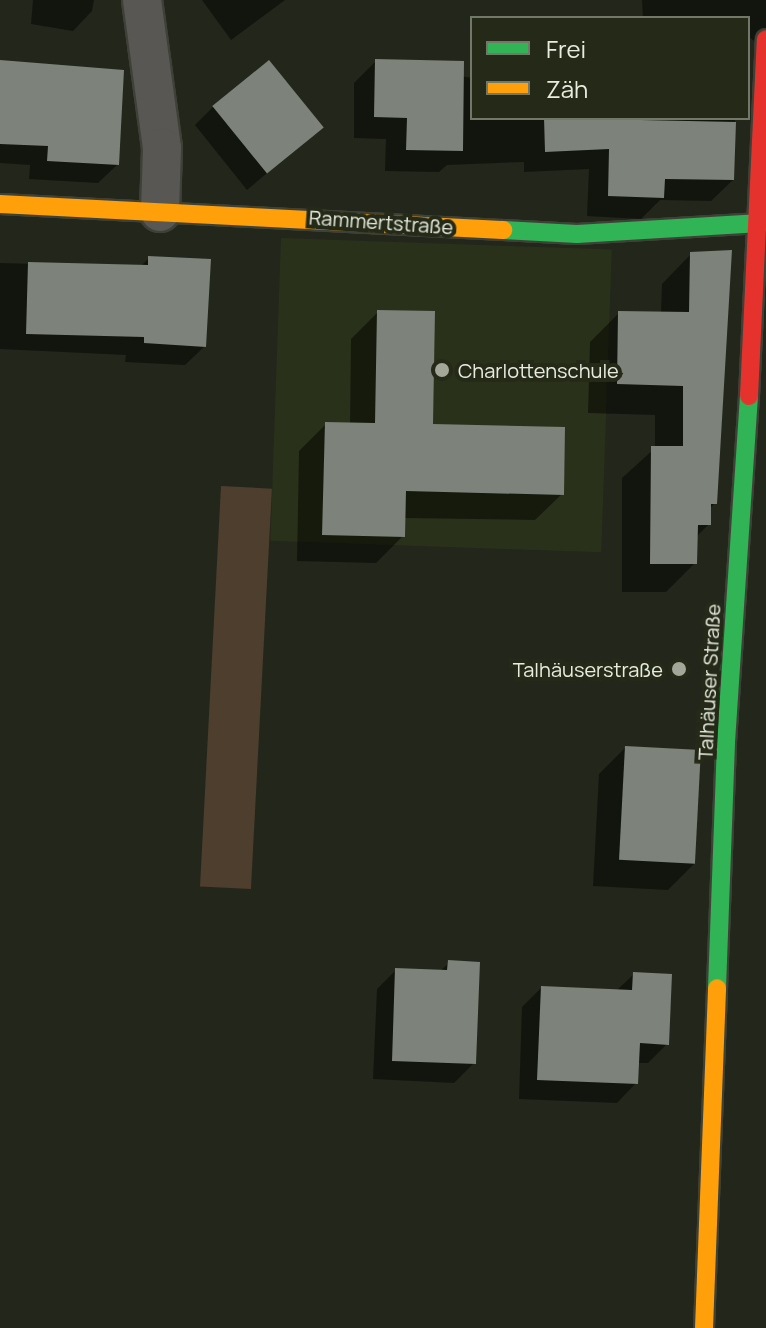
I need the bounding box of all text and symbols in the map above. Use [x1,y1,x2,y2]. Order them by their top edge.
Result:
legend [470,16,750,120]
text: Frei [546,32,586,65]
text: Zäh [546,72,588,105]
street label: Rammertstraße [308,205,454,239]
place label: Charlottenschule [458,358,619,382]
marker: Charlottenschule [433,361,451,379]
street label: Talhäuser Straße [693,603,725,761]
place label: Talhäuserstraße [513,657,663,681]
marker: Talhäuserstraße [670,660,688,678]

